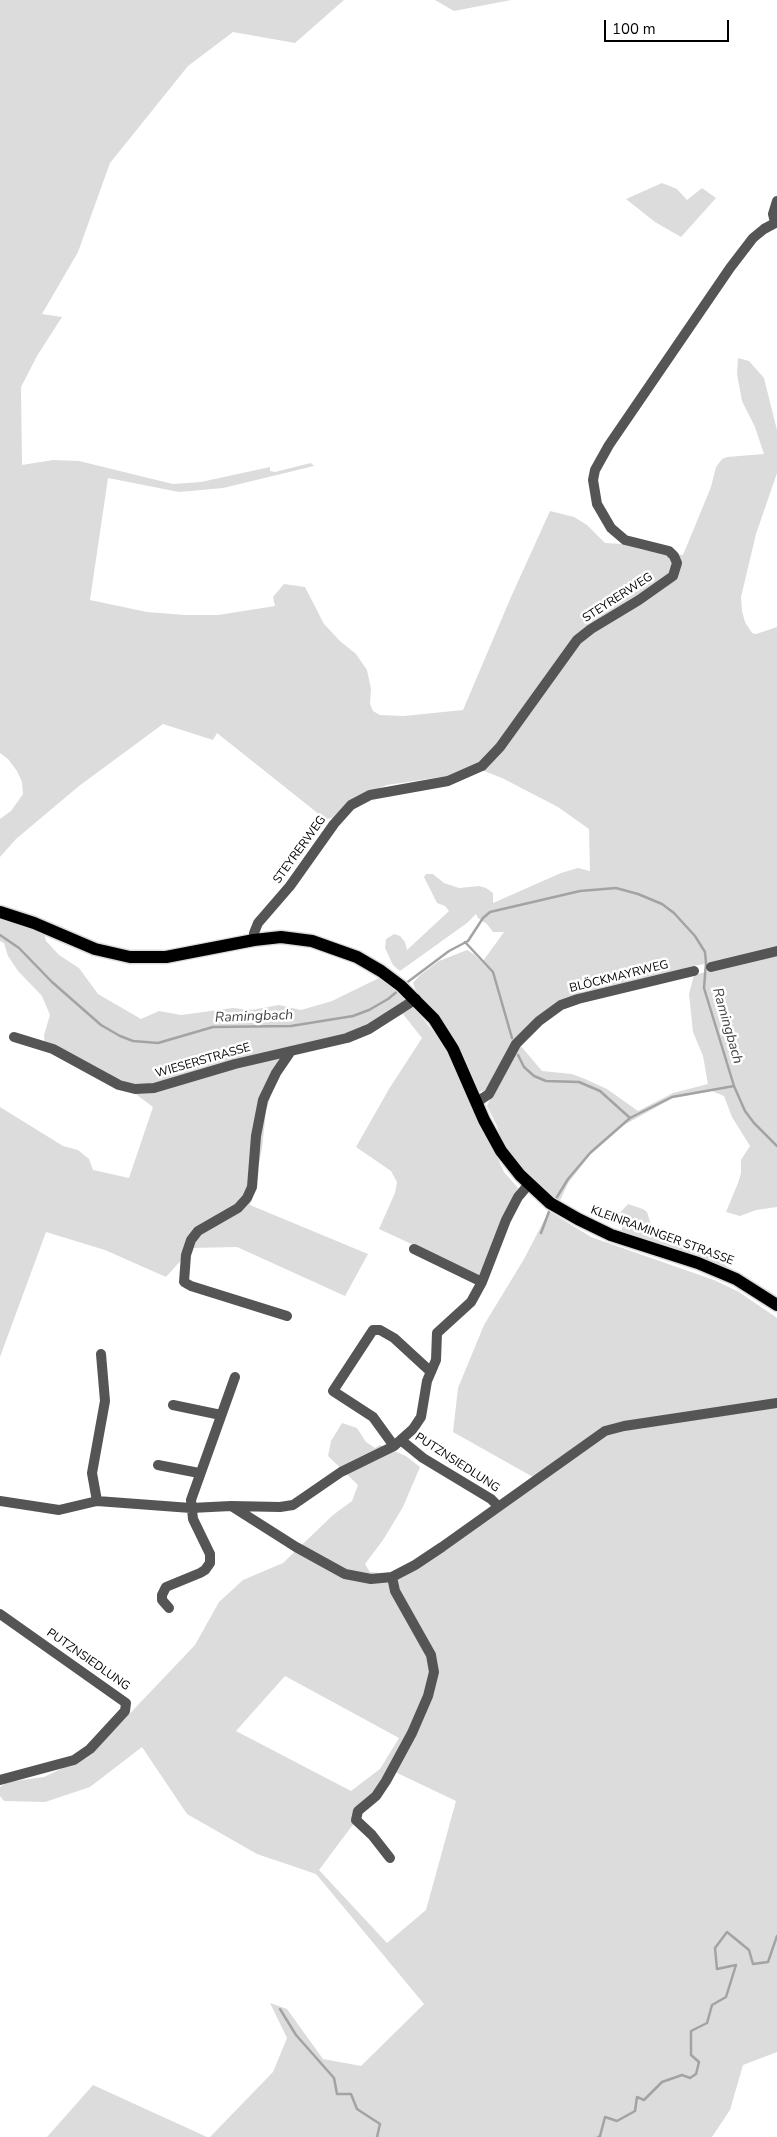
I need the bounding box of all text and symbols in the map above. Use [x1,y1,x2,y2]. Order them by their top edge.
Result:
scale bar [607,10,732,42]
text: 100 m [612,19,656,39]
street label: STEYRERWEG [580,570,656,626]
street label: STEYRERWEG [271,813,329,887]
street label: BLÖCKMAYRWEG [568,958,670,996]
water label: Ramingbach [708,986,746,1066]
water label: Ramingbach [215,1007,293,1027]
street label: WIESERSTRASSE [154,1041,252,1081]
street label: KLEINRAMINGER STRASSE [588,1203,736,1269]
street label: PUTZNSIEDLUNG [412,1430,502,1496]
street label: PUTZNSIEDLUNG [44,1626,132,1694]

